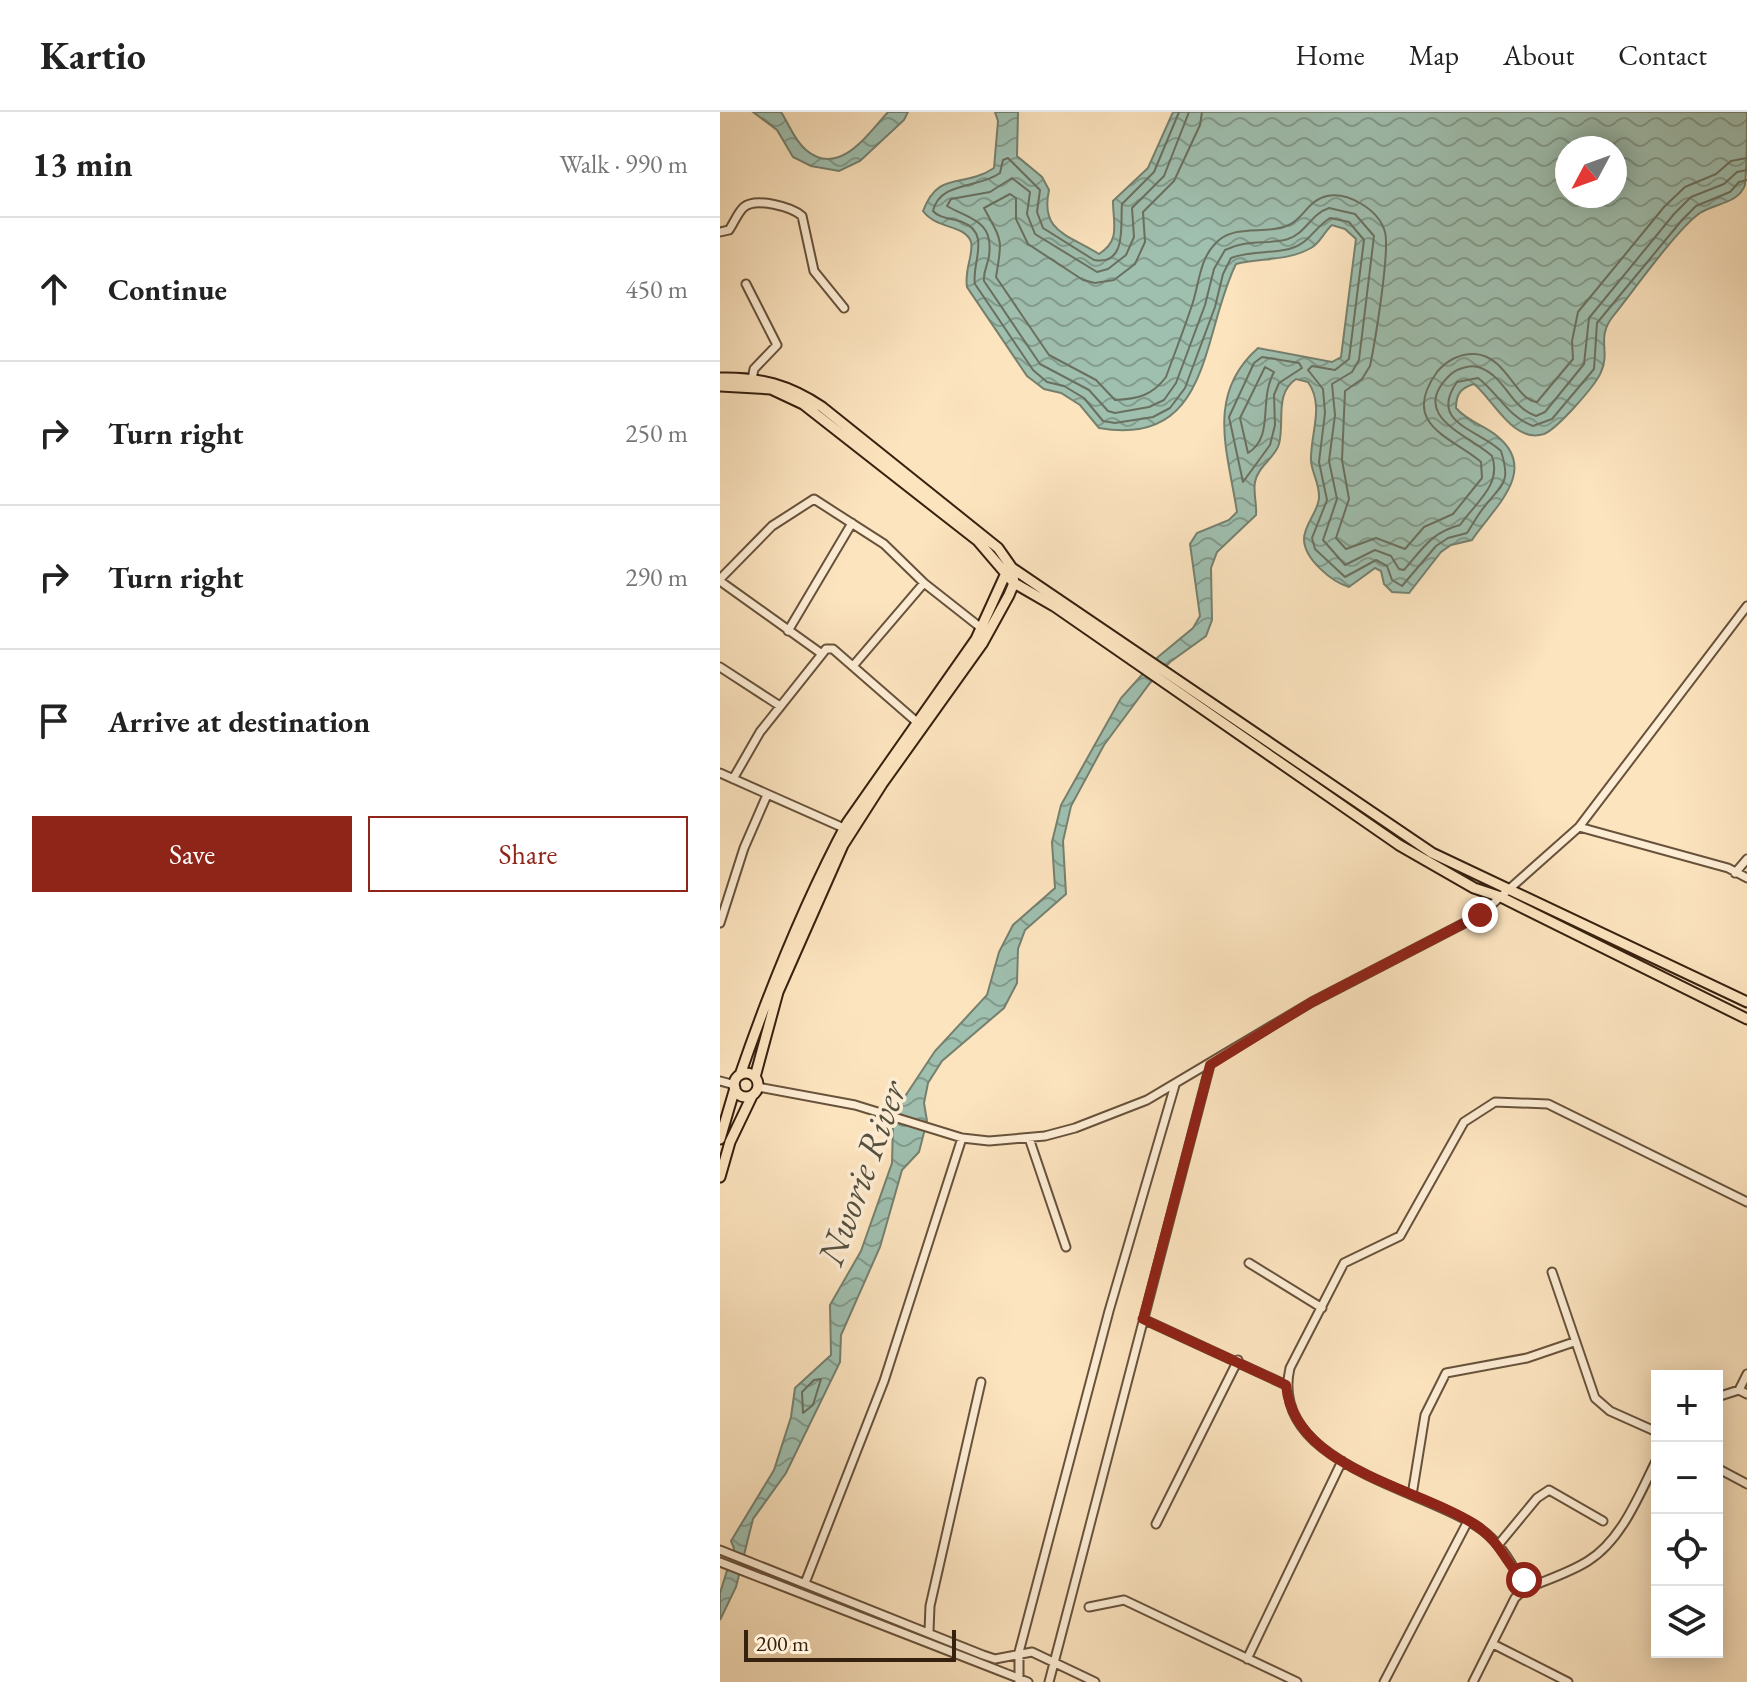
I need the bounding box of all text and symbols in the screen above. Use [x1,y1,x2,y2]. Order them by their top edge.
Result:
text: Kartio [40,31,146,80]
text: Home [1295,37,1365,73]
text: Map [1409,37,1459,73]
text: About [1503,37,1574,73]
text: Contact [1618,37,1707,73]
north arrow [1555,136,1627,208]
text: 13 min [32,142,133,186]
text: Walk · 990 m [560,147,688,181]
icon: ahead [32,267,76,311]
text: Continue [108,270,227,309]
text: 450 m [625,272,688,306]
icon: right [32,411,76,455]
text: Turn right [108,414,244,453]
text: 250 m [625,416,688,450]
icon: right [32,555,76,599]
text: Turn right [108,558,244,597]
text: 290 m [625,560,688,594]
icon: arrive [32,699,76,743]
text: Arrive at destination [108,702,370,741]
button: Save [32,816,352,892]
button: Share [368,816,688,892]
route end [1462,897,1498,933]
water label: Nworie River [805,1072,918,1273]
map controls [1651,1370,1723,1658]
button: + [1651,1370,1723,1442]
button: − [1651,1442,1723,1514]
button: locate [1651,1514,1723,1586]
route start [1506,1562,1542,1598]
button: layers [1651,1586,1723,1658]
scale bar [744,1626,956,1662]
text: 200 m [756,1629,809,1658]

